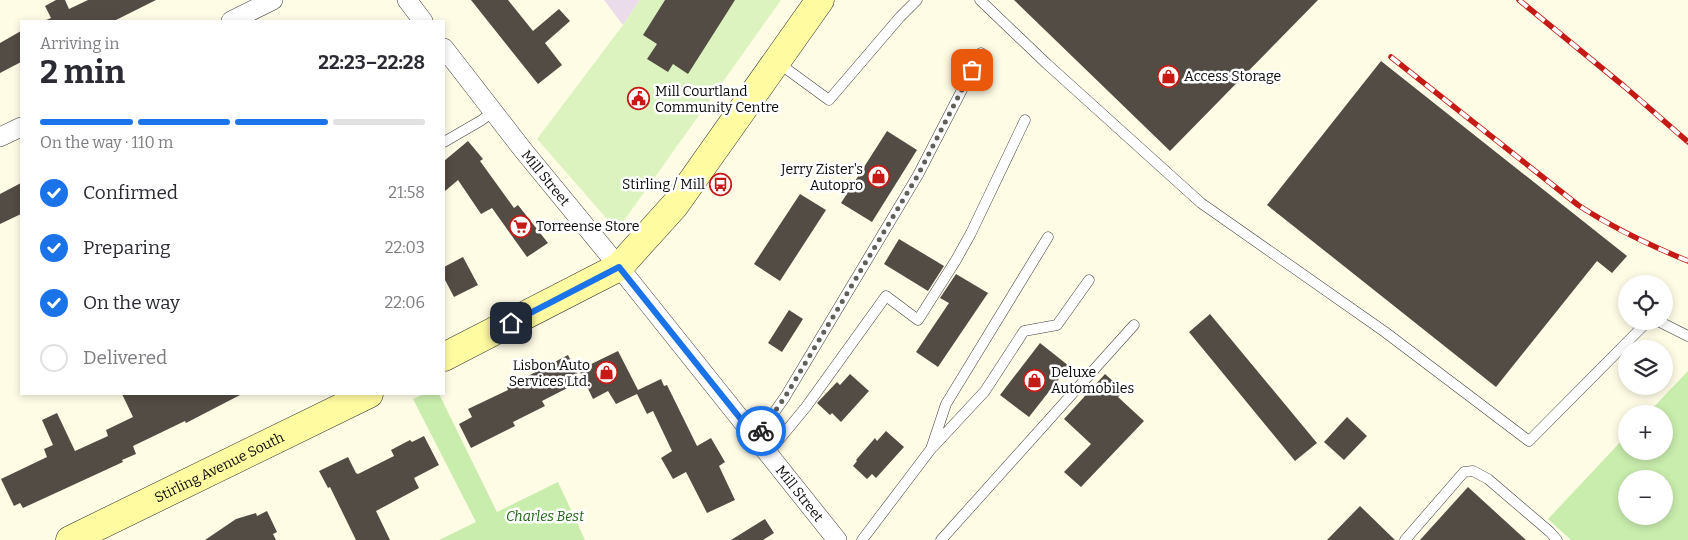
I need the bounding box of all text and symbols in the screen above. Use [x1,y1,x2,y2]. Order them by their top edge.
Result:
text: Arriving in [40,34,119,53]
pin [951,49,993,91]
text: 22:23–22:28 [318,51,425,74]
text: 2 min [40,53,125,91]
icon: bag [958,56,986,84]
shop icon: Access Storage [1156,64,1180,88]
place label: Access Storage [1184,68,1281,85]
place label: Mill Courtland Community Centre [655,83,779,116]
public building icon: Mill Courtland Community Centre [627,87,651,111]
text: On the way · 110 m [40,133,173,152]
street label: Mill Street [518,147,573,209]
place label: Jerry Zister's Autopro [780,161,863,194]
shop icon: Jerry Zister's Autopro [867,165,891,189]
bus stop icon: Stirling / Mill [709,172,733,196]
place label: Stirling / Mill [622,176,705,193]
icon: check [40,179,68,207]
text: Confirmed [83,181,178,204]
text: 21:58 [388,183,425,202]
supermarket icon: Torreense Store [508,214,532,238]
place label: Torreense Store [536,218,639,235]
icon: check [40,234,68,262]
text: Preparing [83,236,171,259]
text: 22:03 [385,238,425,257]
map controls [1618,275,1673,525]
button: locate [1618,275,1673,330]
icon: check [40,289,68,317]
text: On the way [83,291,180,314]
text: 22:06 [385,293,425,312]
pin [490,302,532,344]
icon: home [497,309,525,337]
button: layers [1618,340,1673,395]
text: Delivered [83,346,167,369]
place label: Lisbon Auto Services Ltd. [509,357,590,390]
shop icon: Lisbon Auto Services Ltd. [594,361,618,385]
place label: Deluxe Automobiles [1051,364,1134,397]
shop icon: Deluxe Automobiles [1023,368,1047,392]
button: + [1618,405,1673,460]
courier [736,406,786,456]
icon: bike [747,417,775,445]
street label: Stirling Avenue South [152,429,287,506]
street label: Mill Street [772,462,827,525]
button: − [1618,470,1673,525]
park label: Charles Best [506,508,585,525]

